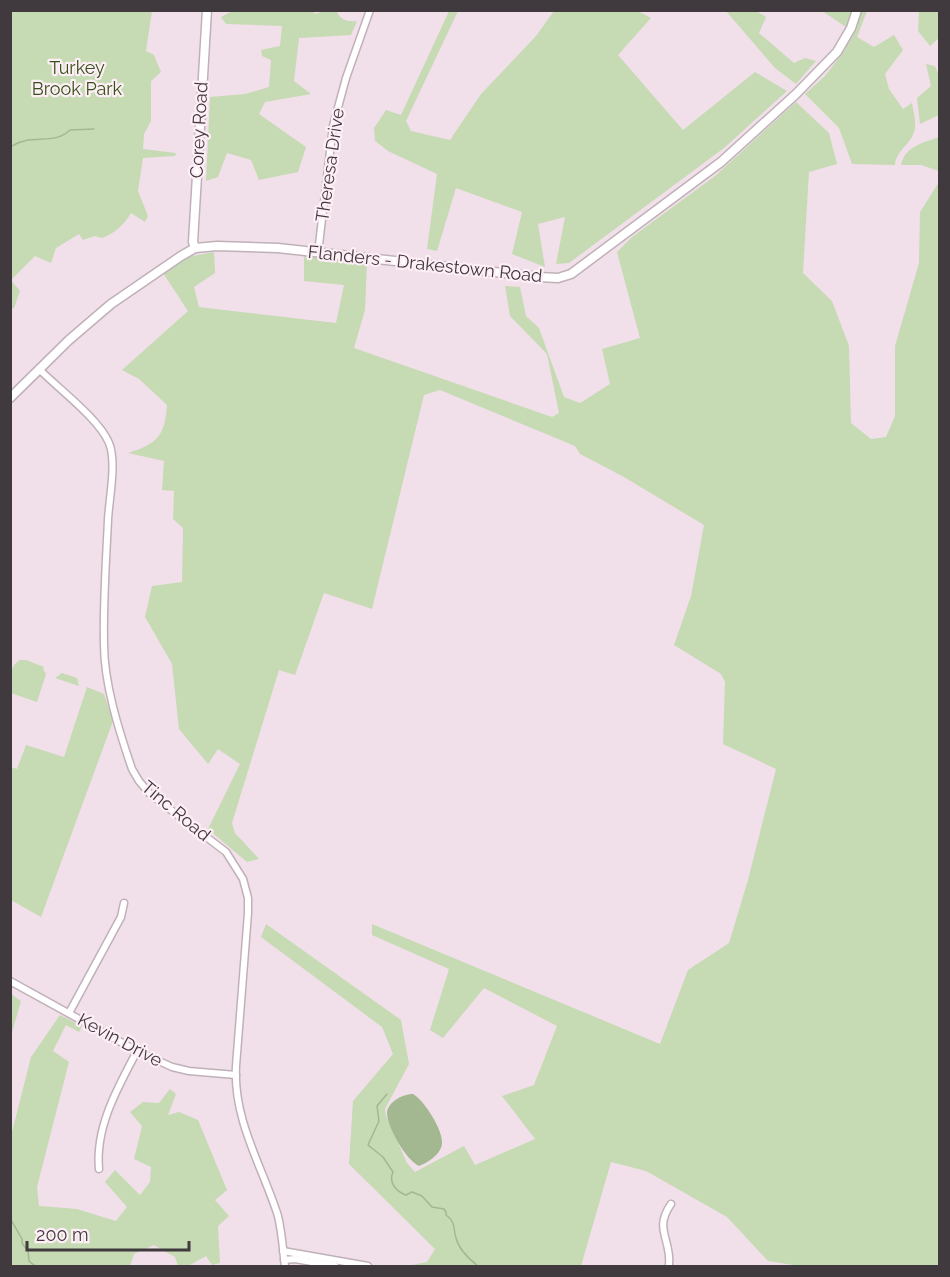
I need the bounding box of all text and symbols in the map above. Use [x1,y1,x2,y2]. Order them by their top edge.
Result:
park label: Turkey Brook Park [32,57,123,99]
street label: Corey Road [185,81,212,179]
street label: Theresa Drive [311,106,348,223]
street label: Flanders - Drakestown Road [307,241,543,286]
street label: Tinc Road [138,776,215,845]
street label: Kevin Drive [74,1008,167,1071]
scale bar [27,1214,189,1252]
text: 200 m [36,1224,89,1245]

